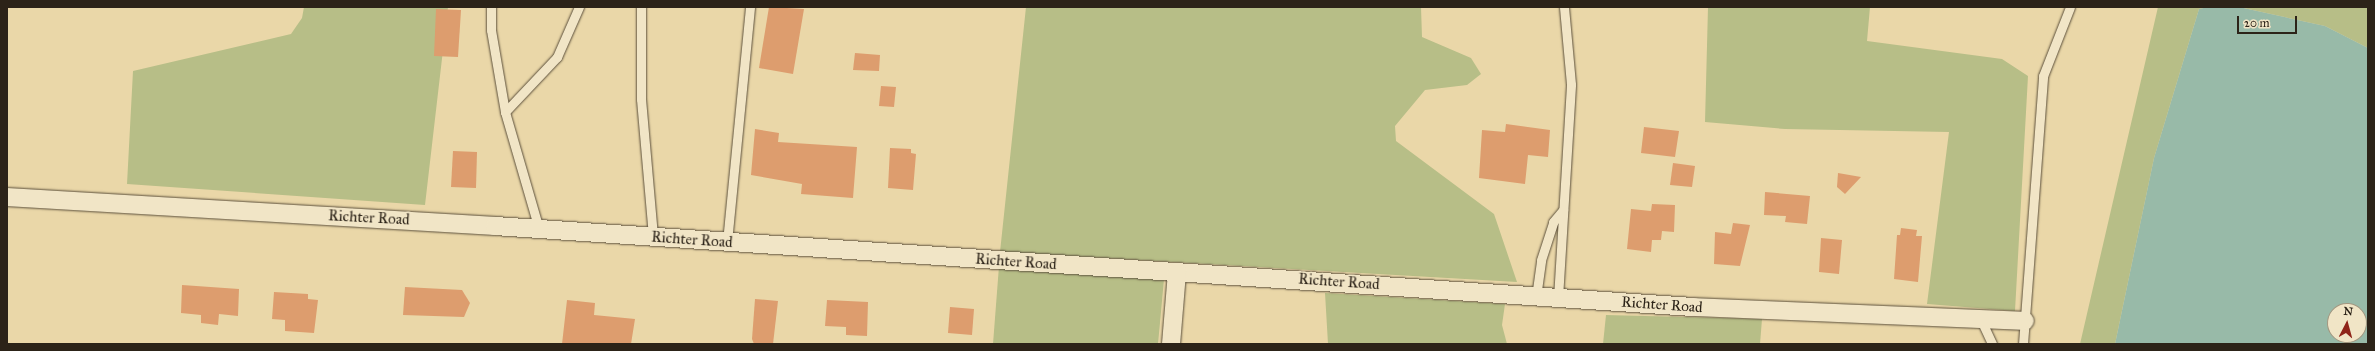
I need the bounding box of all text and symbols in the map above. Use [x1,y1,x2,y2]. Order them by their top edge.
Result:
scale bar [2239,8,2299,34]
text: 20 m [2244,16,2270,30]
street label: Richter Road [328,207,410,229]
street label: Richter Road [651,228,733,252]
street label: Richter Road [975,250,1057,274]
street label: Richter Road [1298,270,1380,294]
street label: Richter Road [1621,293,1703,317]
north arrow [2327,303,2367,343]
text: N [2343,305,2354,319]

